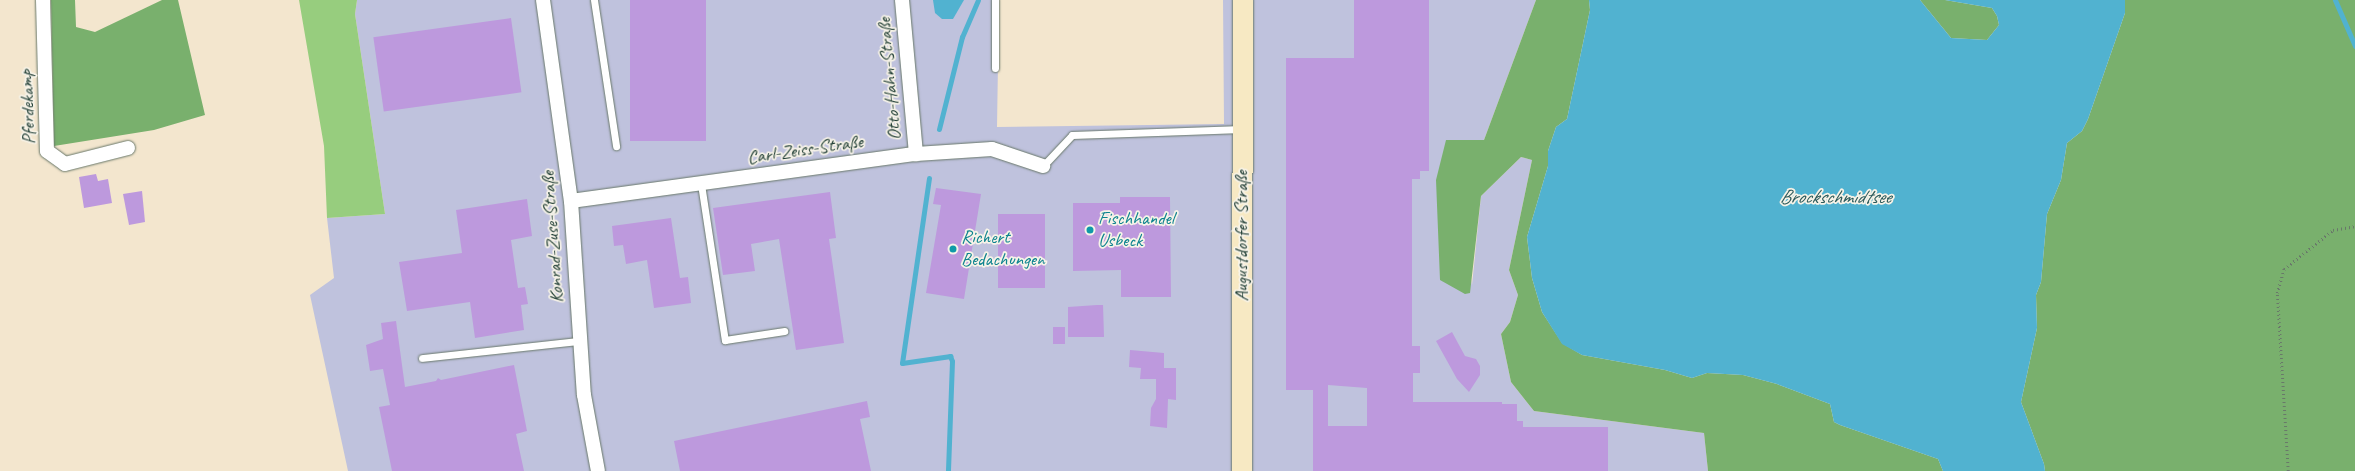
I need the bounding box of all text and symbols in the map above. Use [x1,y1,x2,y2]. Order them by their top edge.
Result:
street label: Otto-Hahn-Straße [873,17,907,141]
street label: Pferdekamp [15,69,41,145]
street label: Carl-Zeiss-Straße [746,131,864,169]
street label: Konrad-Zuse-Straße [537,170,569,304]
street label: Augustdorfer Straße [1231,170,1253,302]
water label: Brockschmidtsee [1779,184,1891,208]
place label: Fischhandel Usbeck [1098,208,1174,252]
marker: Fischhandel Usbeck [1085,225,1095,235]
place label: Richert Bedachungen [961,227,1044,271]
marker: Richert Bedachungen [948,244,958,254]

